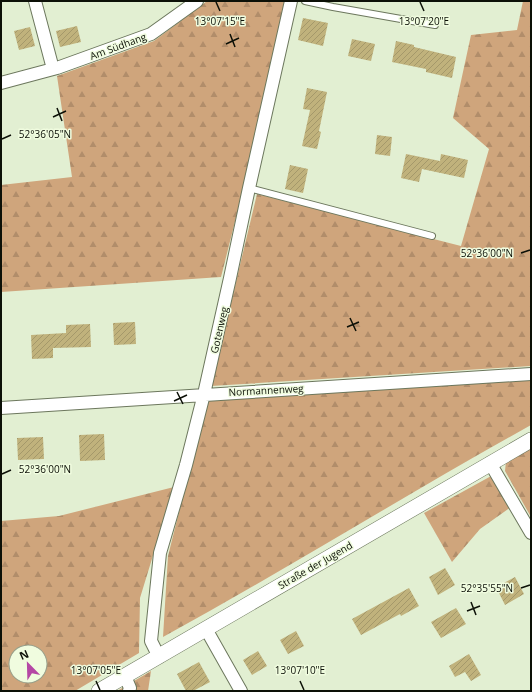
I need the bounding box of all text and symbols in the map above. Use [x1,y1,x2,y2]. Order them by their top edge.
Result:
text: 13°07'15"E [195,14,245,28]
text: 13°07'20"E [399,14,449,28]
street label: Am Südhang [88,29,149,63]
text: 52°36'05"N [19,127,71,141]
text: 52°36'00"N [461,246,513,260]
street label: Gotenweg [207,305,231,355]
street label: Normannenweg [228,381,305,399]
text: 52°36'00"N [19,462,71,476]
street label: Straße der Jugend [275,538,355,592]
text: 52°35'55"N [461,581,513,595]
north arrow [8,644,48,684]
text: N [17,646,31,663]
text: 13°07'05"E [71,663,121,677]
text: 13°07'10"E [275,663,325,677]

